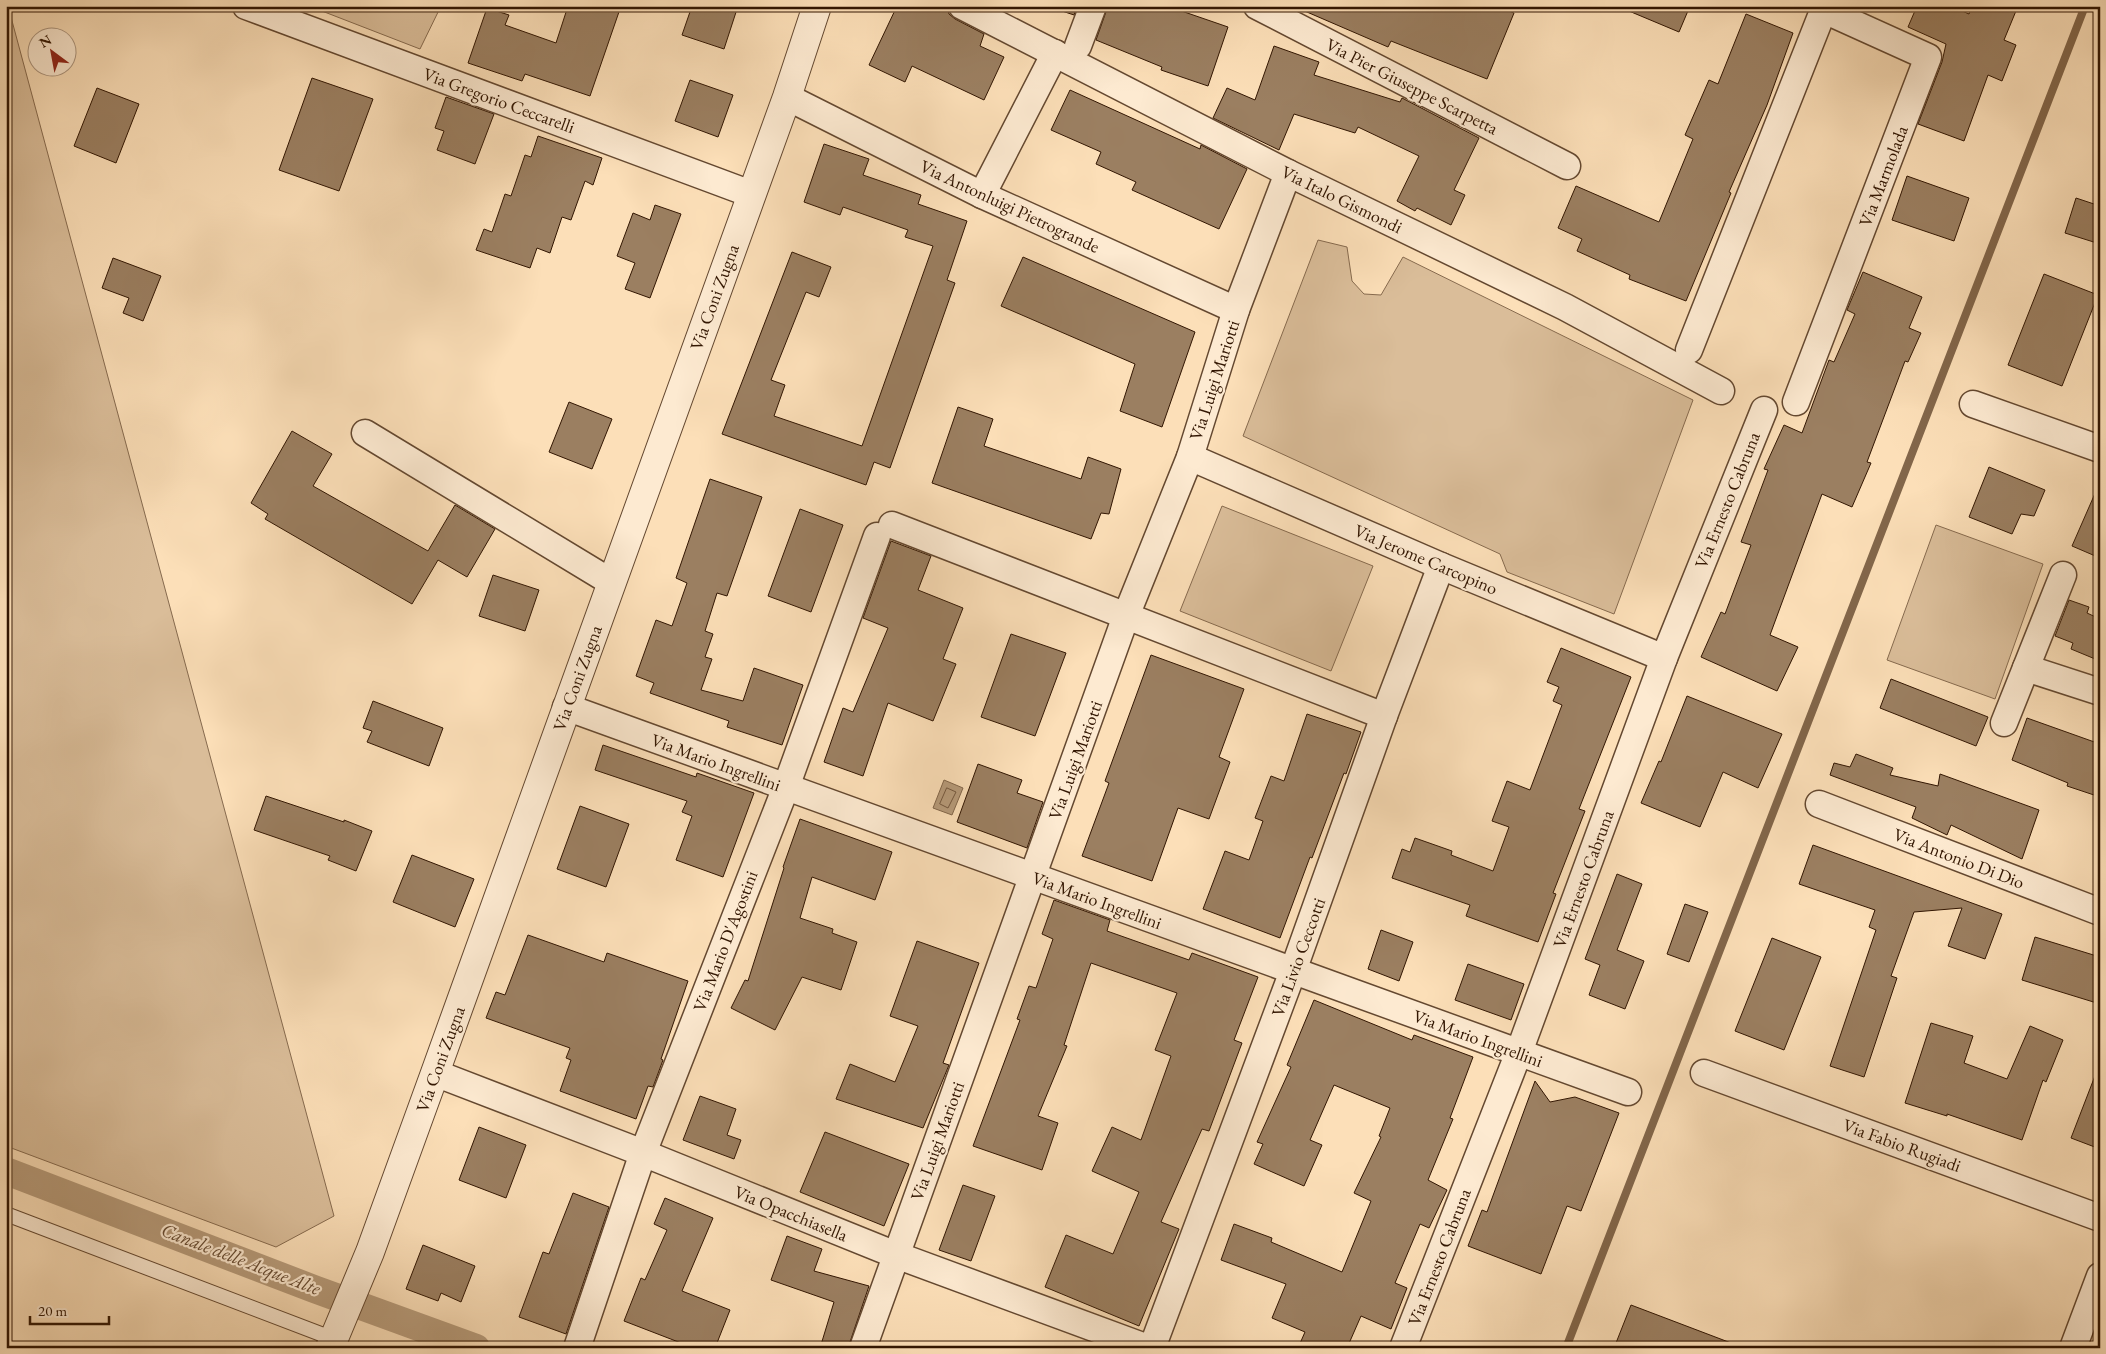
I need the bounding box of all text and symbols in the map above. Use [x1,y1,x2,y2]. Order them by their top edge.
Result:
north arrow [28,28,78,78]
text: N [36,30,55,52]
street label: Via Pier Giuseppe Scarpetta [1322,33,1503,140]
street label: Via Gregorio Ceccarelli [420,62,578,138]
street label: Via Marmolada [1853,121,1913,230]
street label: Via Antonluigi Pietrogrande [916,154,1104,258]
street label: Via Italo Gismondi [1278,160,1407,239]
street label: Via Coni Zugna [684,240,744,353]
street label: Via Luigi Mariotti [1184,316,1244,443]
street label: Via Ernesto Cabruna [1689,428,1765,572]
street label: Via Jerome Carcopino [1351,518,1501,600]
street label: Via Coni Zugna [547,621,607,734]
street label: Via Luigi Mariotti [1043,697,1107,823]
street label: Via Mario Ingrellini [648,728,785,796]
street label: Via Ernesto Cabruna [1547,806,1619,951]
street label: Via Antonio Di Dio [1890,822,2028,894]
street label: Via Mario Ingrellini [1029,866,1166,934]
street label: Via Mario D'Agostini [688,867,763,1015]
street label: Via Livio Ceccotti [1266,894,1330,1020]
street label: Via Coni Zugna [410,1002,470,1115]
street label: Via Mario Ingrellini [1410,1004,1547,1072]
street label: Via Luigi Mariotti [905,1078,969,1204]
street label: Via Fabio Rugiadi [1840,1113,1965,1177]
street label: Via Opacchiasella [731,1180,852,1247]
street label: Via Ernesto Cabruna [1402,1184,1476,1329]
water label: Canale delle Acque Alte [158,1217,325,1302]
scale bar [30,1294,109,1326]
text: 20 m [38,1301,67,1320]

